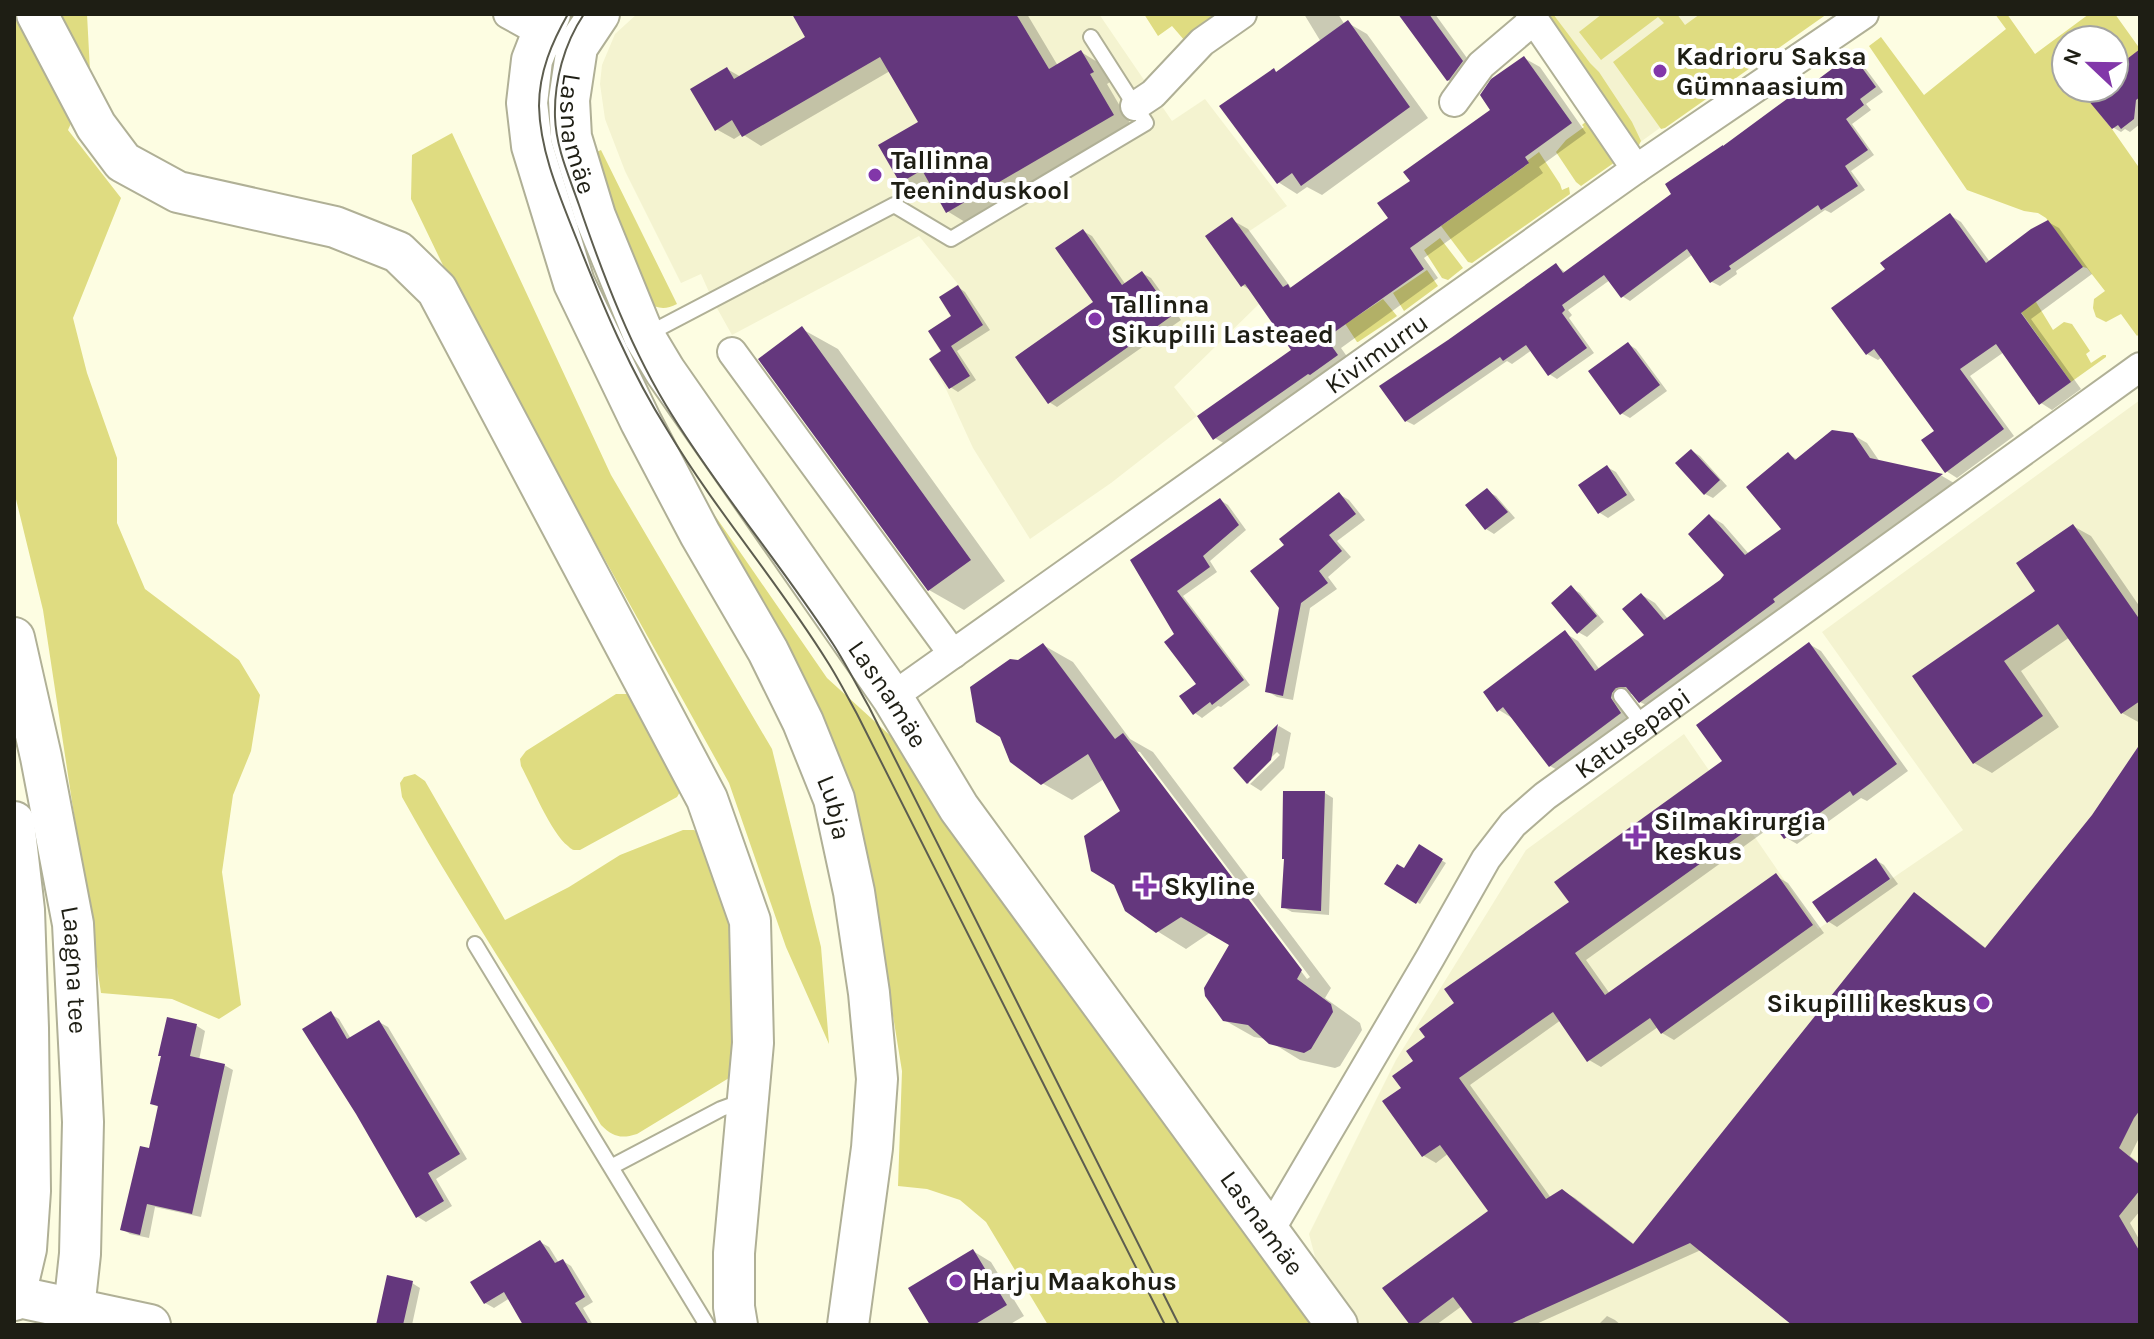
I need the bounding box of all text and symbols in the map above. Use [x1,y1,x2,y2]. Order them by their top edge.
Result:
north arrow [2050,24,2130,104]
place label: Kadrioru Saksa Gümnaasium [1676,41,1867,102]
text: N [2057,45,2087,69]
marker: Kadrioru Saksa Gümnaasium [1651,62,1669,80]
street label: Lasnamäe [554,72,603,198]
place label: Tallinna Teeninduskool [891,145,1070,206]
marker: Tallinna Teeninduskool [866,166,884,184]
place label: Tallinna Sikupilli Lasteaed [1111,289,1334,350]
street label: Kivimurru [1319,306,1434,400]
marker: Tallinna Sikupilli Lasteaed [1086,310,1104,328]
street label: Lasnamäe [842,634,934,753]
street label: Katusepapi [1569,681,1696,785]
street label: Lubja [810,770,858,843]
place label: Silmakirurgia keskus [1654,806,1826,867]
marker: Silmakirurgia keskus [1625,825,1647,847]
place label: Skyline [1164,871,1255,902]
marker: Skyline [1135,875,1157,897]
street label: Laagna tee [54,903,94,1035]
place label: Sikupilli keskus [1767,988,1967,1019]
marker: Sikupilli keskus [1974,994,1992,1012]
street label: Lasnamäe [1214,1164,1311,1281]
place label: Harju Maakohus [972,1266,1177,1297]
marker: Harju Maakohus [947,1272,965,1290]

